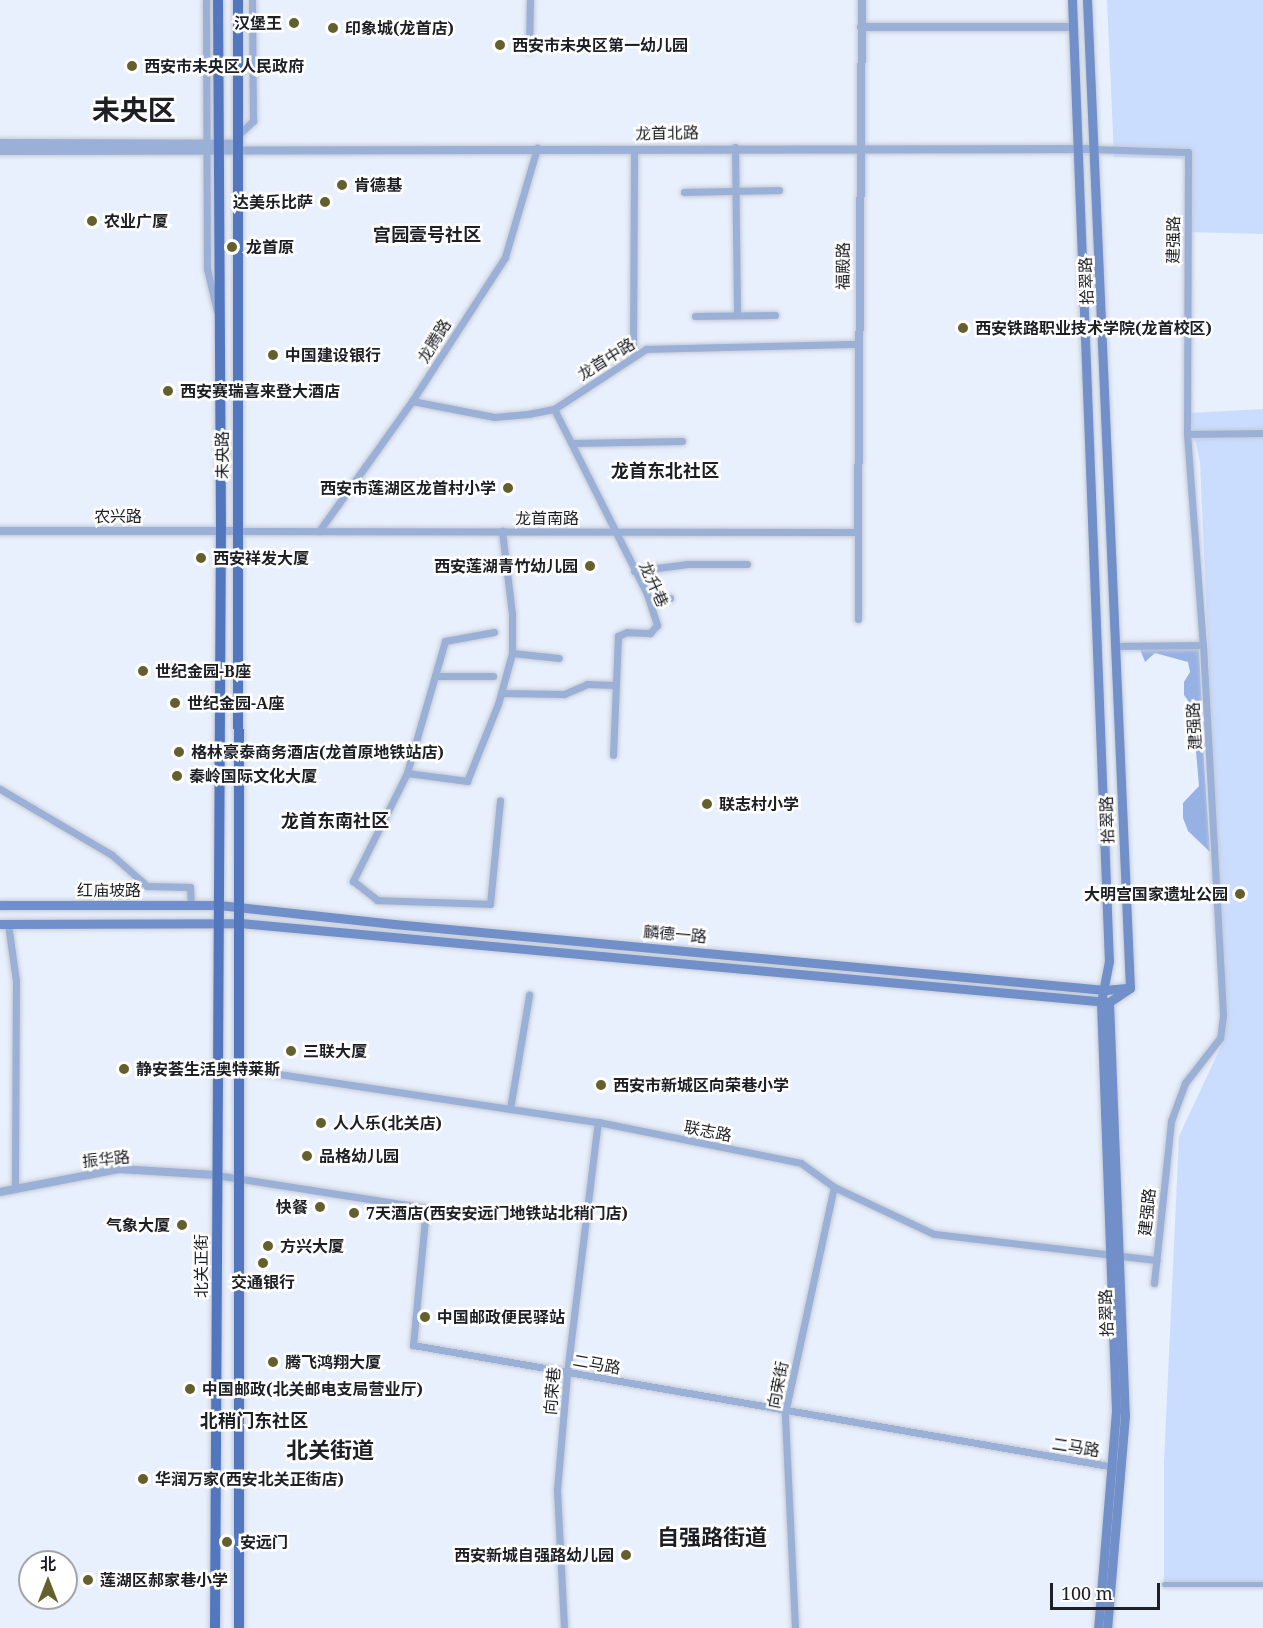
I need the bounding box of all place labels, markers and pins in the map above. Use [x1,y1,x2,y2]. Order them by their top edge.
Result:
place label: 汉堡王 [234,13,282,33]
marker: 汉堡王 [287,16,301,30]
place label: 印象城(龙首店) [345,18,454,38]
marker: 印象城(龙首店) [326,21,340,35]
place label: 西安市未央区第一幼儿园 [512,35,688,55]
marker: 西安市未央区第一幼儿园 [493,38,507,52]
place label: 西安市未央区人民政府 [144,56,304,76]
marker: 西安市未央区人民政府 [125,59,139,73]
place label: 肯德基 [354,175,402,195]
marker: 肯德基 [335,178,349,192]
place label: 达美乐比萨 [233,192,313,212]
marker: 达美乐比萨 [318,195,332,209]
place label: 农业广厦 [104,211,168,231]
marker: 农业广厦 [85,214,99,228]
place label: 龙首原 [246,237,294,257]
marker: 龙首原 [223,238,241,256]
place label: 西安铁路职业技术学院(龙首校区) [975,318,1212,338]
marker: 西安铁路职业技术学院(龙首校区) [956,321,970,335]
place label: 中国建设银行 [285,345,381,365]
marker: 中国建设银行 [266,348,280,362]
place label: 西安赛瑞喜来登大酒店 [180,381,340,401]
marker: 西安赛瑞喜来登大酒店 [161,384,175,398]
place label: 西安市莲湖区龙首村小学 [320,478,496,498]
marker: 西安市莲湖区龙首村小学 [501,481,515,495]
place label: 西安祥发大厦 [213,548,309,568]
marker: 西安祥发大厦 [194,551,208,565]
place label: 西安莲湖青竹幼儿园 [434,556,578,576]
marker: 西安莲湖青竹幼儿园 [583,559,597,573]
place label: 世纪金园-B座 [155,661,251,681]
marker: 世纪金园-B座 [136,664,150,678]
place label: 世纪金园-A座 [187,693,284,713]
marker: 世纪金园-A座 [168,696,182,710]
place label: 格林豪泰商务酒店(龙首原地铁站店) [191,742,444,762]
marker: 格林豪泰商务酒店(龙首原地铁站店) [172,745,186,759]
place label: 秦岭国际文化大厦 [189,766,317,786]
marker: 秦岭国际文化大厦 [170,769,184,783]
place label: 联志村小学 [719,794,799,814]
marker: 联志村小学 [700,797,714,811]
place label: 大明宫国家遗址公园 [1084,884,1228,904]
marker: 大明宫国家遗址公园 [1233,887,1247,901]
place label: 三联大厦 [303,1041,367,1061]
marker: 三联大厦 [284,1044,298,1058]
place label: 静安荟生活奥特莱斯 [136,1059,280,1079]
marker: 静安荟生活奥特莱斯 [117,1062,131,1076]
place label: 西安市新城区向荣巷小学 [613,1075,789,1095]
marker: 西安市新城区向荣巷小学 [594,1078,608,1092]
place label: 人人乐(北关店) [333,1113,442,1133]
marker: 人人乐(北关店) [314,1116,328,1130]
place label: 品格幼儿园 [319,1146,399,1166]
marker: 品格幼儿园 [300,1149,314,1163]
place label: 快餐 [276,1197,308,1217]
marker: 快餐 [313,1200,327,1214]
place label: 7天酒店(西安安远门地铁站北稍门店) [366,1203,628,1223]
marker: 7天酒店(西安安远门地铁站北稍门店) [347,1206,361,1220]
place label: 气象大厦 [106,1215,170,1235]
marker: 气象大厦 [175,1218,189,1232]
place label: 方兴大厦 [280,1236,344,1256]
marker: 方兴大厦 [261,1239,275,1253]
marker: 交通银行 [256,1256,270,1270]
place label: 交通银行 [231,1272,295,1292]
place label: 中国邮政便民驿站 [437,1307,565,1327]
marker: 中国邮政便民驿站 [418,1310,432,1324]
place label: 腾飞鸿翔大厦 [285,1352,381,1372]
marker: 腾飞鸿翔大厦 [266,1355,280,1369]
place label: 中国邮政(北关邮电支局营业厅) [202,1379,423,1399]
marker: 中国邮政(北关邮电支局营业厅) [183,1382,197,1396]
place label: 华润万家(西安北关正街店) [155,1469,344,1489]
marker: 华润万家(西安北关正街店) [136,1472,150,1486]
place label: 安远门 [240,1532,288,1552]
marker: 安远门 [218,1533,236,1551]
place label: 西安新城自强路幼儿园 [454,1545,614,1565]
marker: 西安新城自强路幼儿园 [619,1548,633,1562]
place label: 莲湖区郝家巷小学 [100,1570,228,1590]
marker: 莲湖区郝家巷小学 [81,1573,95,1587]

